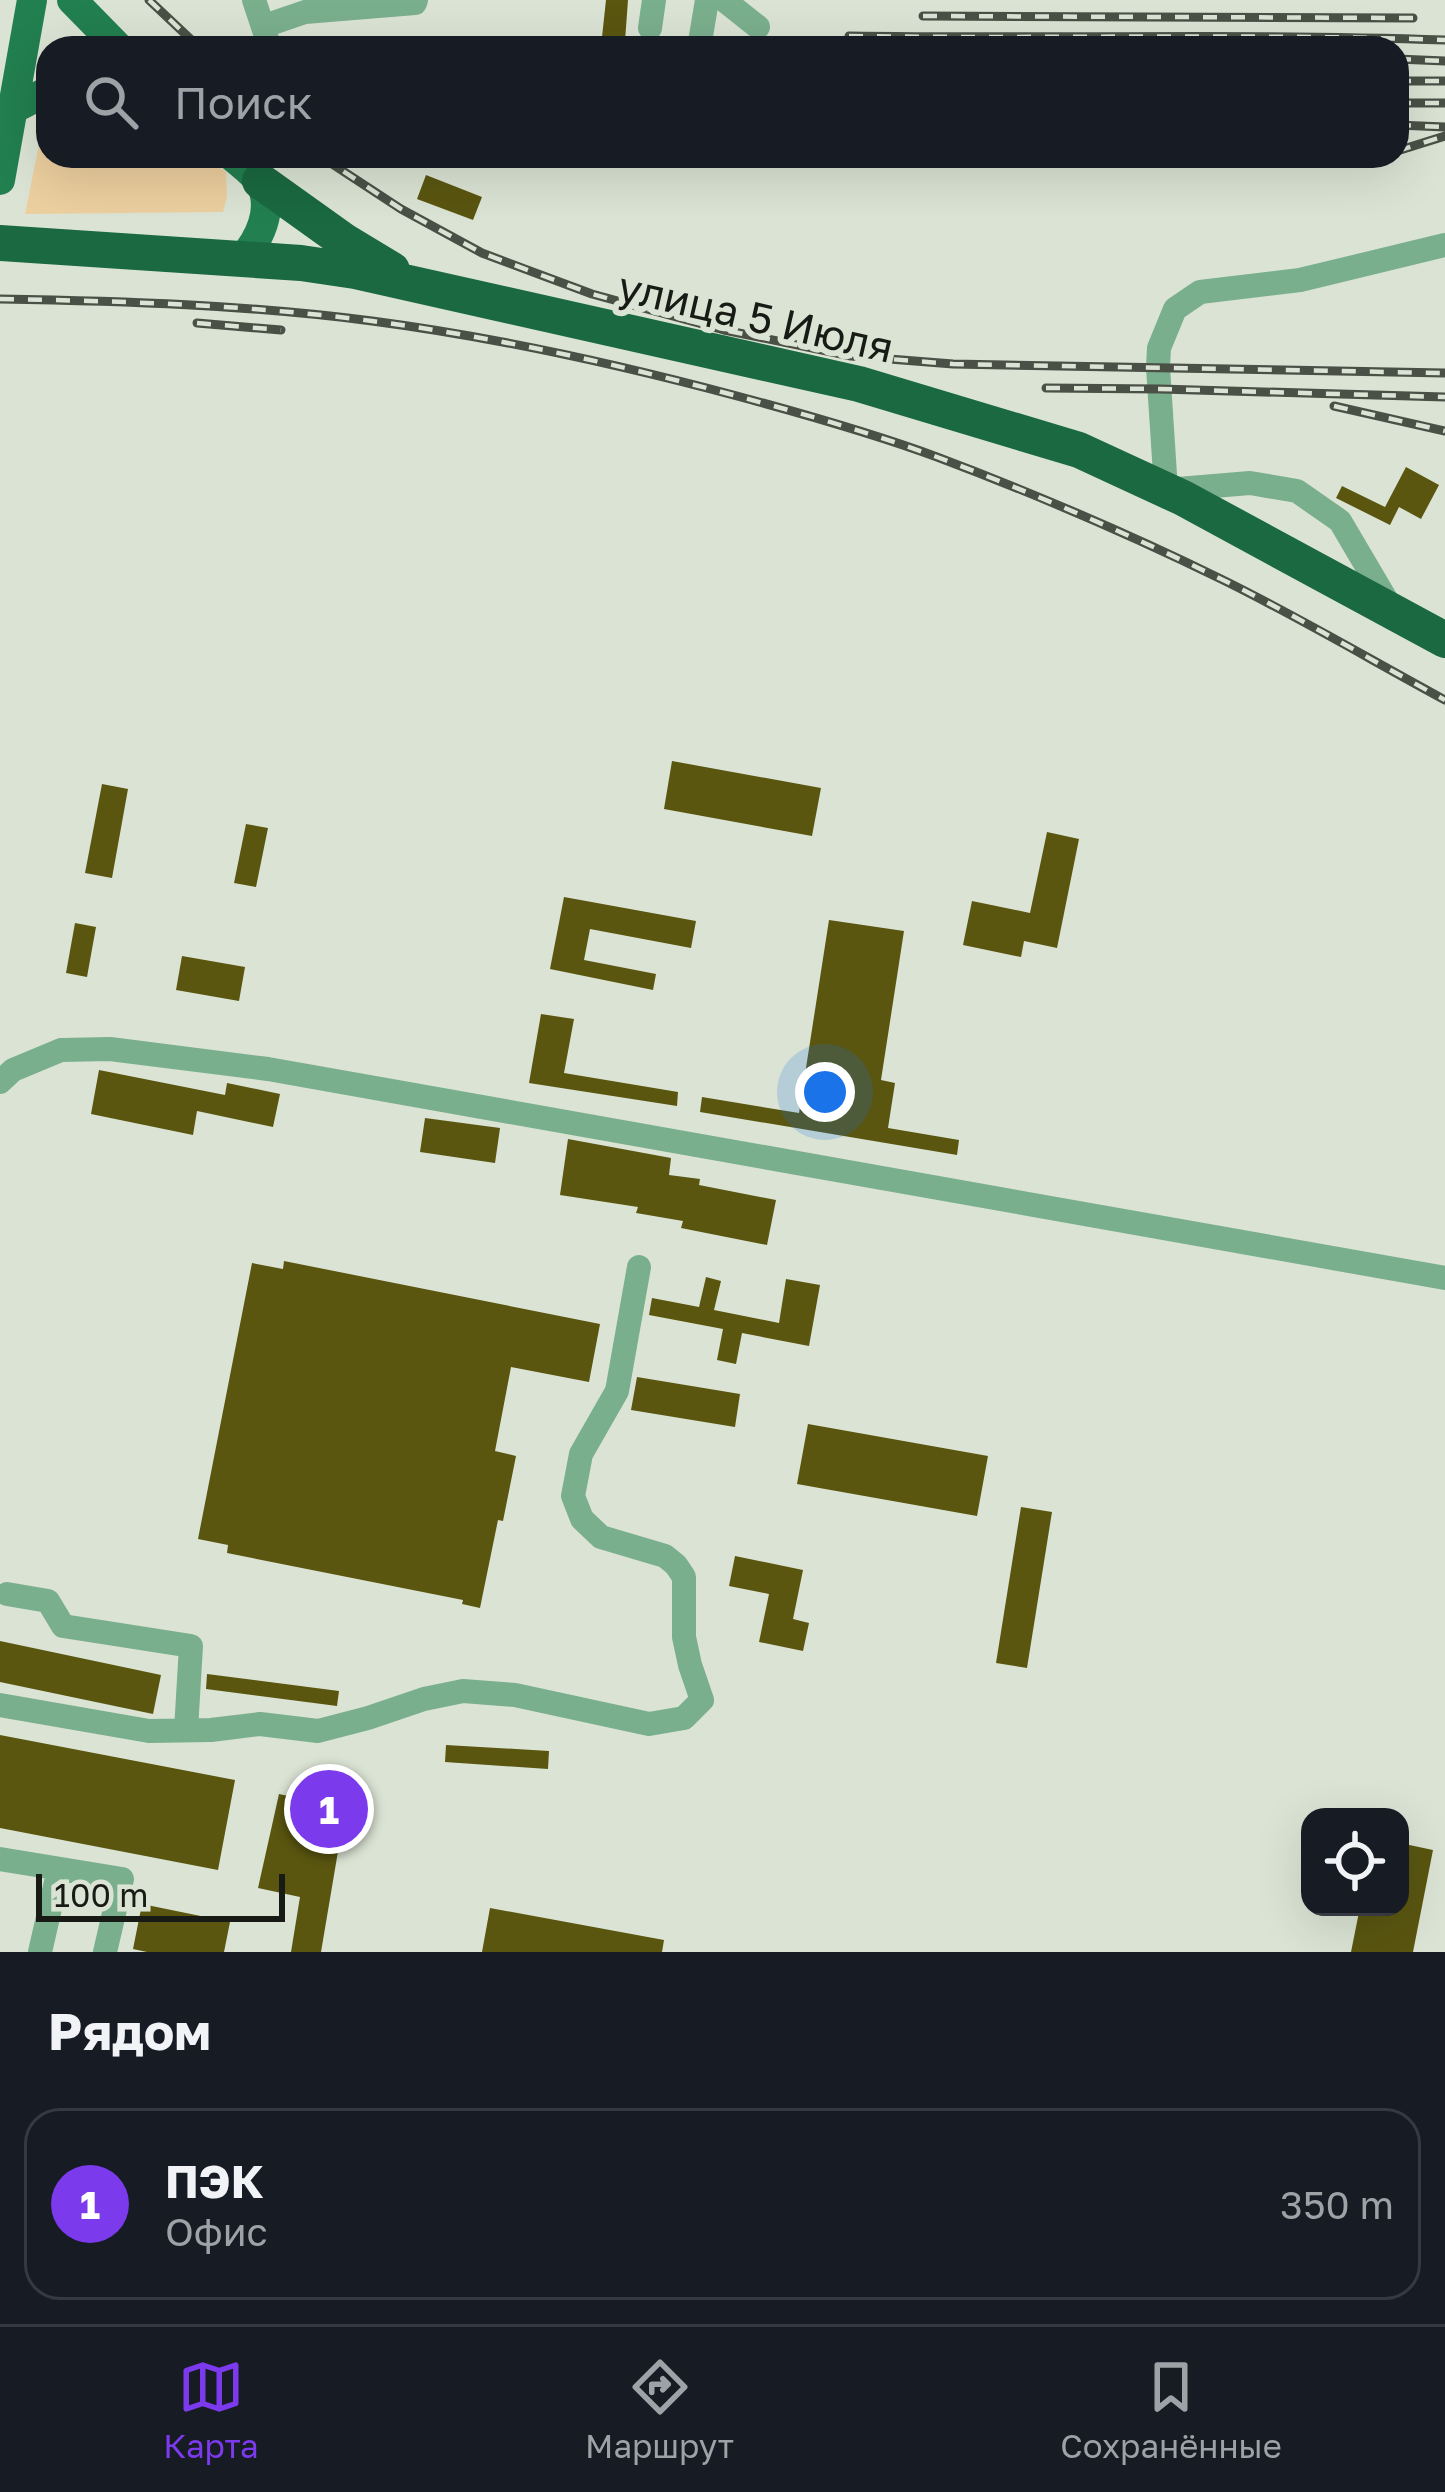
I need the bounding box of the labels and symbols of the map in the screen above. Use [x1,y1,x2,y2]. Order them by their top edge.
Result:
street label: улица 5 Июля [613,260,899,372]
your location [795,1062,855,1122]
pin: 1 [290,1764,368,1854]
scale bar [36,1868,285,1921]

